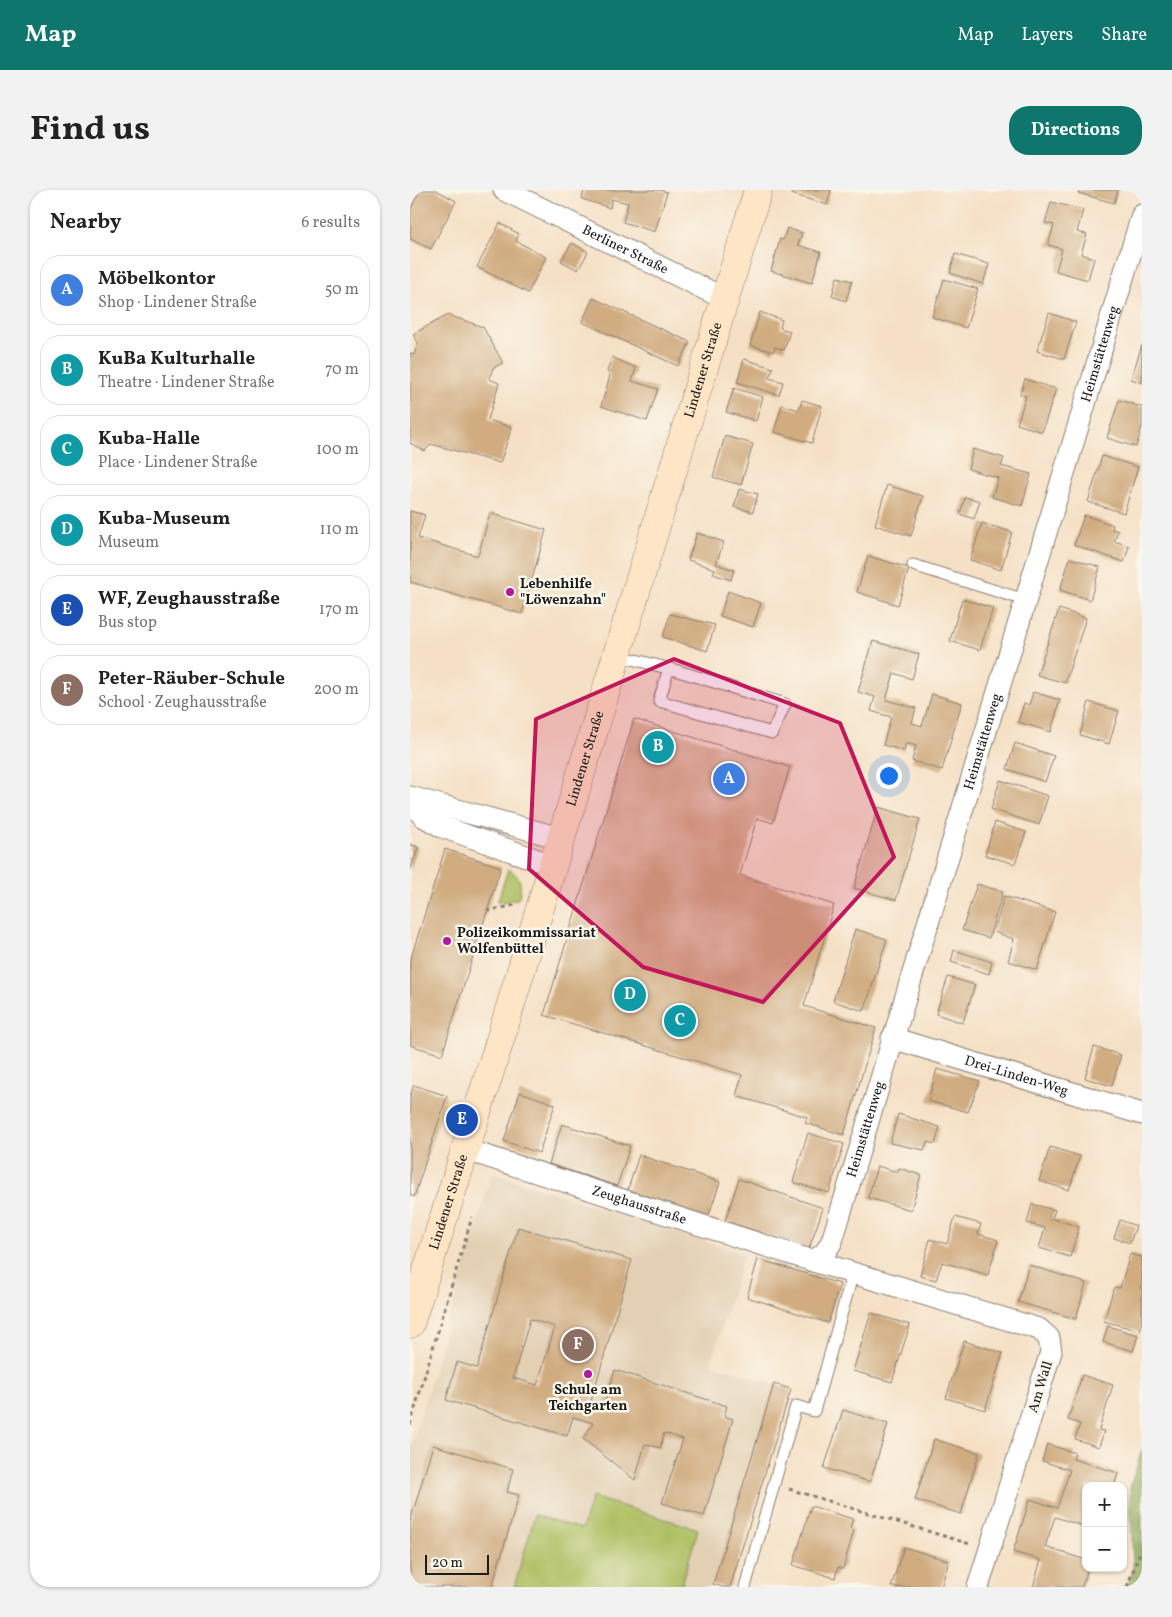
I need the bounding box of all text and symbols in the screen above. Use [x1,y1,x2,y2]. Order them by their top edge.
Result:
text: Map [25,18,76,52]
text: Map [957,23,993,48]
text: Layers [1021,23,1073,48]
text: Share [1101,23,1147,48]
text: Find us [30,106,150,154]
button: Directions [1009,106,1142,155]
text: Nearby [50,208,121,237]
text: 6 results [301,212,360,234]
street label: Berliner Straße [579,220,672,279]
text: Möbelkontor [98,266,216,292]
text: A [61,279,73,301]
text: 50 m [325,279,359,301]
text: Shop · Lindener Straße [98,292,257,314]
street label: Heimstättenweg [1076,303,1124,405]
street label: Lindener Straße [680,320,727,420]
text: KuBa Kulturhalle [98,346,255,372]
text: B [62,359,72,381]
text: 70 m [325,359,359,381]
text: Theatre · Lindener Straße [98,372,275,394]
text: Kuba-Halle [98,426,200,452]
text: C [62,439,72,461]
text: 100 m [316,439,359,461]
text: Place · Lindener Straße [98,452,258,474]
text: Kuba-Museum [98,506,230,532]
text: D [61,519,73,541]
text: 110 m [320,519,359,541]
text: Museum [98,532,159,554]
place label: Lebenhilfe "Löwenzahn" [520,575,606,610]
text: WF, Zeughausstraße [98,586,280,612]
marker: Lebenhilfe "Löwenzahn" [504,586,516,598]
text: E [62,599,72,621]
text: 170 m [319,599,359,621]
text: Bus stop [98,612,157,634]
text: Peter-Räuber-Schule [98,666,285,692]
text: F [62,679,72,701]
text: 200 m [314,679,359,701]
street label: Heimstättenweg [959,691,1006,792]
text: School · Zeughausstraße [98,692,267,714]
street label: Lindener Straße [562,708,609,809]
pin: B [642,728,674,766]
pin: A [713,760,745,798]
your location [876,763,902,789]
place label: Polizeikommissariat Wolfenbüttel [457,924,596,959]
marker: Polizeikommissariat Wolfenbüttel [441,935,453,947]
pin: D [614,976,646,1014]
pin: C [664,1002,696,1040]
street label: Drei-Linden-Weg [962,1051,1071,1101]
street label: Heimstättenweg [842,1079,889,1180]
pin: E [446,1101,478,1139]
street label: Lindener Straße [425,1151,473,1252]
street label: Zeughausstraße [589,1181,689,1229]
pin: F [562,1326,594,1364]
street label: Am Wall [1024,1359,1058,1415]
marker: Schule am Teichgarten [582,1368,594,1380]
place label: Schule am Teichgarten [549,1381,627,1416]
map controls [1082,1482,1127,1572]
button: + [1082,1482,1127,1527]
button: − [1082,1527,1127,1572]
scale bar [425,1552,489,1575]
text: 20 m [432,1554,463,1573]

